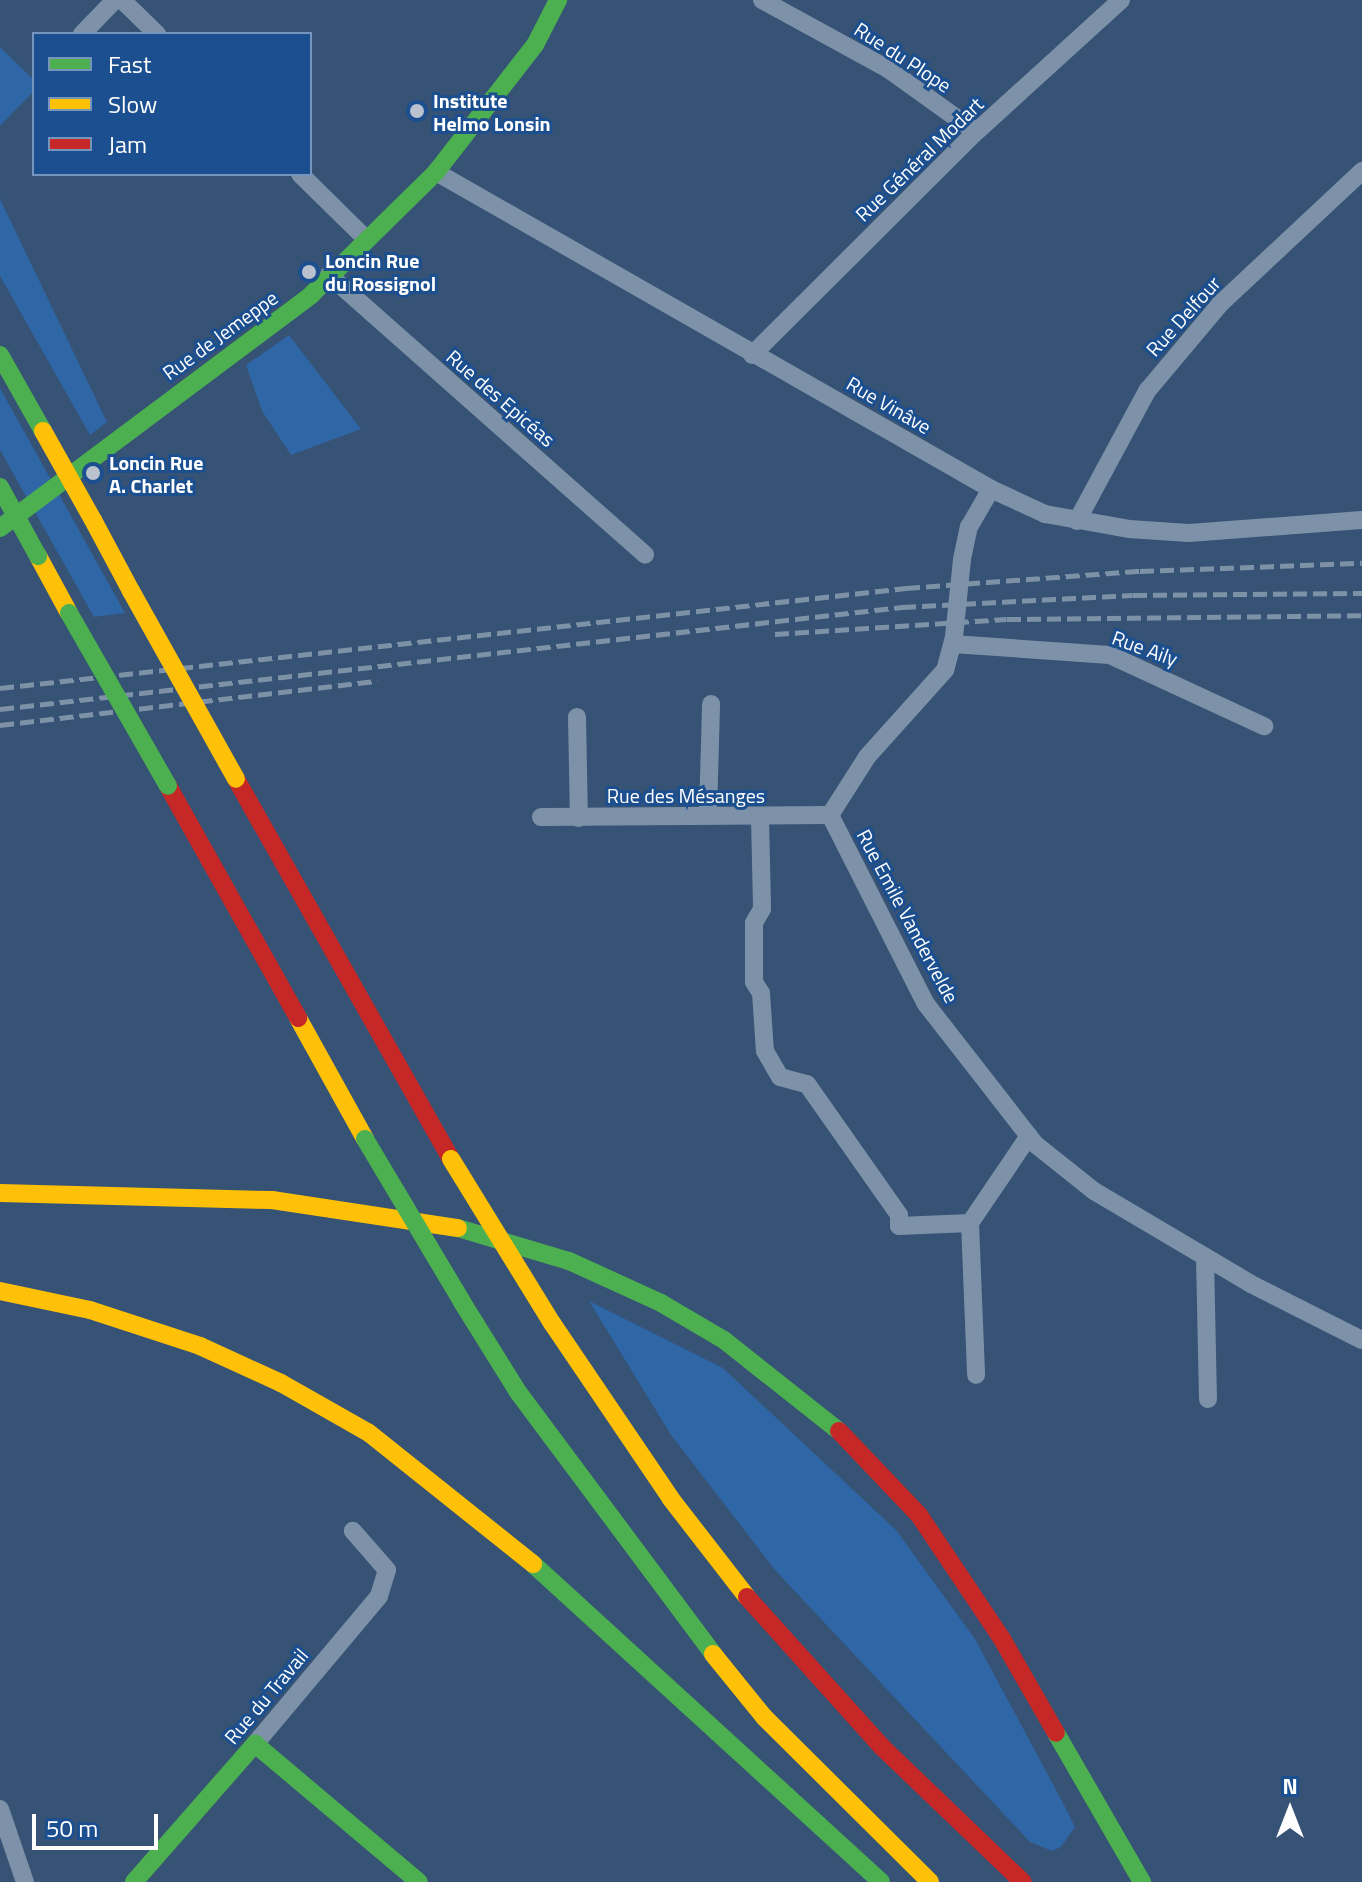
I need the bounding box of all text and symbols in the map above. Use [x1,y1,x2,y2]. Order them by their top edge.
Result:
street label: Rue du Plope [850,17,956,97]
legend [32,32,312,176]
text: Fast [108,46,151,82]
text: Slow [108,86,157,122]
place label: Institute Helmo Lonsin [433,88,551,135]
street label: Rue Général Modart [850,92,988,226]
marker: Institute Helmo Lonsin [408,102,426,120]
text: Jam [108,126,147,162]
place label: Loncin Rue du Rossignol [325,248,436,295]
marker: Loncin Rue du Rossignol [300,263,318,281]
street label: Rue Delfour [1141,271,1225,361]
street label: Rue de Jemeppe [158,285,282,385]
street label: Rue des Epicéas [442,344,560,452]
street label: Rue Vinâve [842,371,936,439]
place label: Loncin Rue A. Charlet [109,450,203,497]
marker: Loncin Rue A. Charlet [84,464,102,482]
street label: Rue Aily [1109,625,1181,671]
street label: Rue des Mésanges [607,783,765,807]
street label: Rue Emile Vandervelde [852,825,964,1007]
street label: Rue du Travail [219,1643,313,1749]
text: N [1282,1769,1298,1803]
north arrow [1250,1770,1330,1850]
scale bar [36,1798,162,1848]
text: 50 m [46,1810,98,1846]

